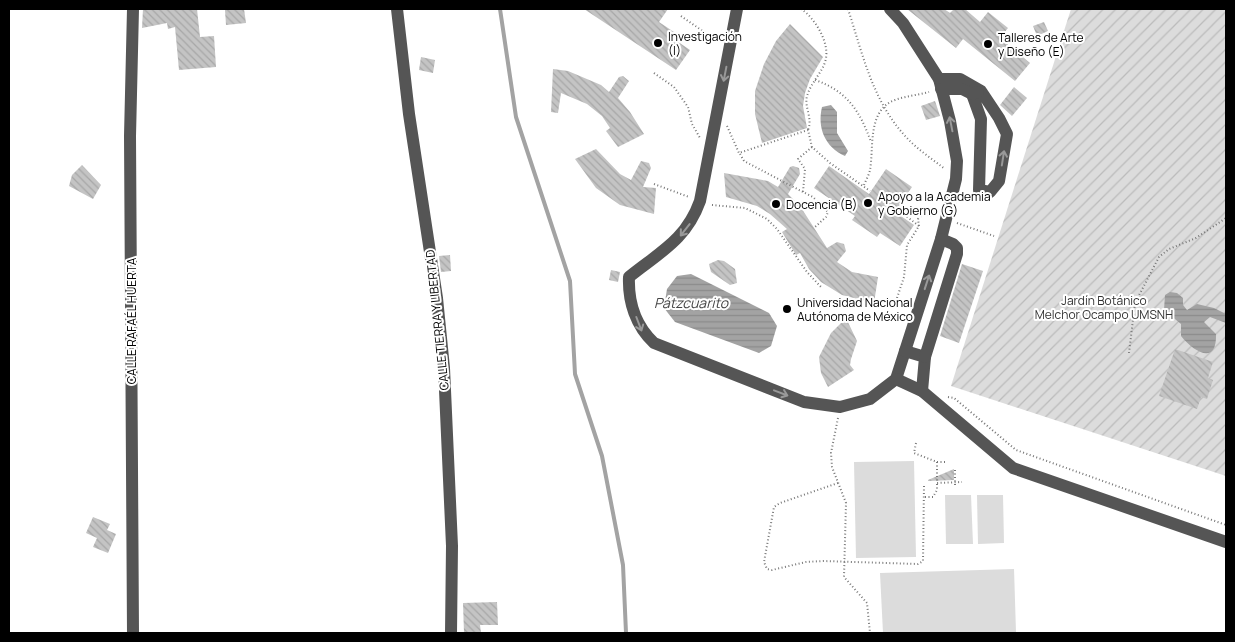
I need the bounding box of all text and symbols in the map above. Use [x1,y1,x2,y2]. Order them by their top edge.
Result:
place label: Investigación (I) [668,28,742,59]
place label: Talleres de Arte y Diseño (E) [998,29,1084,60]
marker: Investigación (I) [652,37,664,49]
marker: Talleres de Arte y Diseño (E) [982,38,994,50]
one-way arrow [720,65,730,81]
one-way arrow [945,117,955,133]
one-way arrow [998,150,1008,166]
place label: Apoyo a la Academia y Gobierno (G) [878,188,991,219]
place label: Docencia (B) [786,196,857,213]
marker: Apoyo a la Academia y Gobierno (G) [862,197,874,209]
marker: Docencia (B) [770,198,782,210]
one-way arrow [680,223,690,237]
street label: CALLE TIERRA Y LIBERTAD [421,249,453,391]
street label: CALLE RAFAÉL HUERTA [123,257,140,384]
one-way arrow [923,275,932,291]
park label: Jardín Botánico Melchor Ocampo UMSNH [1035,292,1173,323]
water label: Pátzcuarito [654,293,729,312]
place label: Universidad Nacional Autónoma de México [797,294,913,325]
marker: Universidad Nacional Autónoma de México [781,303,793,315]
one-way arrow [635,316,644,331]
one-way arrow [773,389,788,399]

